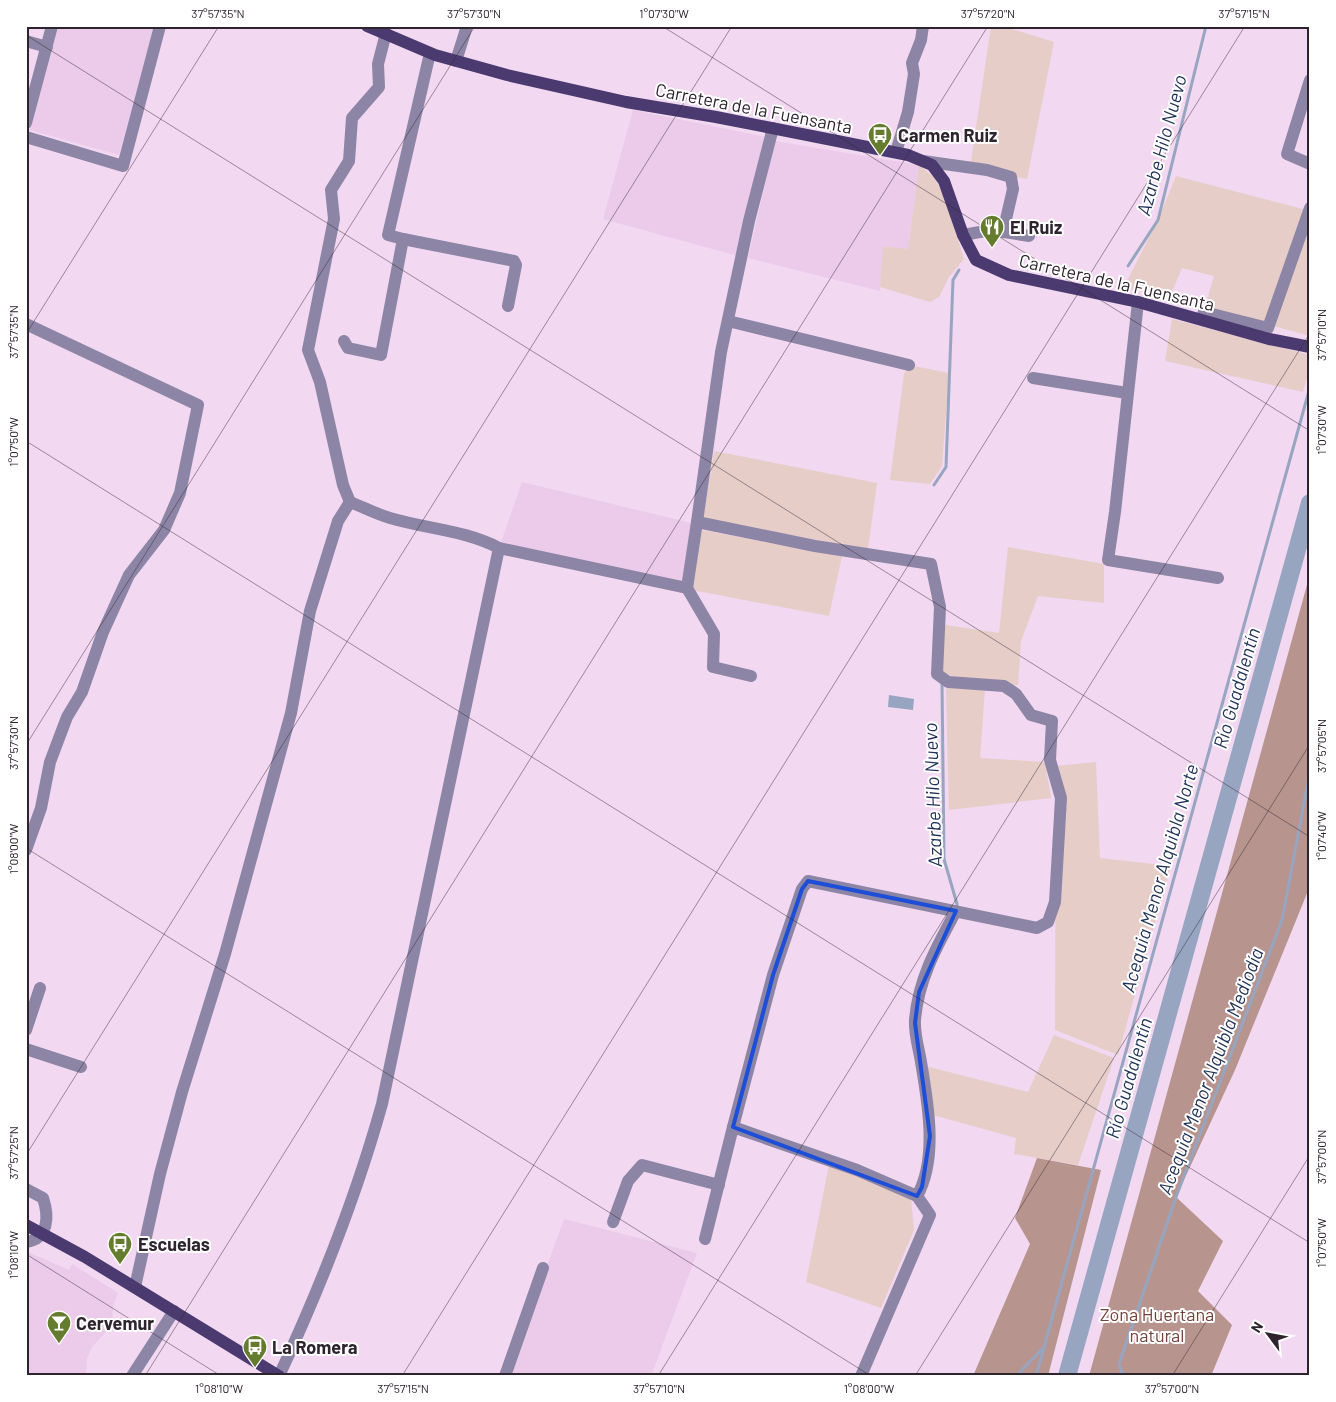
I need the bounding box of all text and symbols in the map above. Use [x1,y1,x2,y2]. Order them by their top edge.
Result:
text: 37°57'35"N [191,6,245,20]
text: 37°57'30"N [447,6,501,20]
text: 1°07'30"W [639,6,689,20]
text: 37°57'20"N [961,6,1015,20]
text: 37°57'15"N [1218,6,1270,20]
water label: Azarbe Hilo Nuevo [1131,72,1191,218]
street label: Carretera de la Fuensanta [654,78,854,138]
bus stop icon: Carmen Ruiz [867,122,893,156]
place label: Carmen Ruiz [898,124,997,146]
restaurant icon: El Ruiz [979,214,1005,248]
place label: El Ruiz [1010,216,1062,238]
street label: Carretera de la Fuensanta [1017,249,1217,315]
text: 37°57'35"N [6,305,20,359]
text: 37°57'10"N [1314,309,1328,361]
text: 1°07'30"W [1314,405,1328,455]
text: 1°07'50"W [6,417,20,467]
water label: Río Guadalentín [1208,625,1264,751]
text: 37°57'30"N [6,716,20,770]
text: 37°57'05"N [1314,719,1328,773]
water label: Azarbe Hilo Nuevo [918,722,946,868]
water label: Acequia Menor Alquibla Norte [1115,761,1203,995]
text: 1°07'40"W [1314,811,1328,861]
text: 1°08'00"W [6,823,20,874]
water label: Acequia Menor Alquibla Mediodía [1152,945,1268,1197]
water label: Río Guadalentín [1100,1015,1156,1141]
text: 37°57'25"N [6,1126,20,1180]
text: 37°57'00"N [1314,1130,1328,1184]
text: 1°07'50"W [1314,1218,1328,1268]
text: 1°08'10"W [6,1231,20,1279]
bus stop icon: Escuelas [107,1231,133,1265]
place label: Escuelas [138,1233,210,1255]
park label: Zona Huertana natural [1100,1303,1214,1346]
bar icon: Cervemur [46,1310,72,1344]
north arrow [1244,1310,1294,1360]
place label: Cervemur [76,1312,154,1334]
text: N [1247,1318,1266,1335]
bus stop icon: La Romera [242,1334,268,1368]
place label: La Romera [272,1336,357,1358]
text: 1°08'10"W [195,1381,243,1395]
text: 37°57'15"N [377,1381,429,1395]
text: 37°57'10"N [633,1381,685,1395]
text: 1°08'00"W [844,1381,895,1395]
text: 37°57'00"N [1145,1381,1199,1395]

